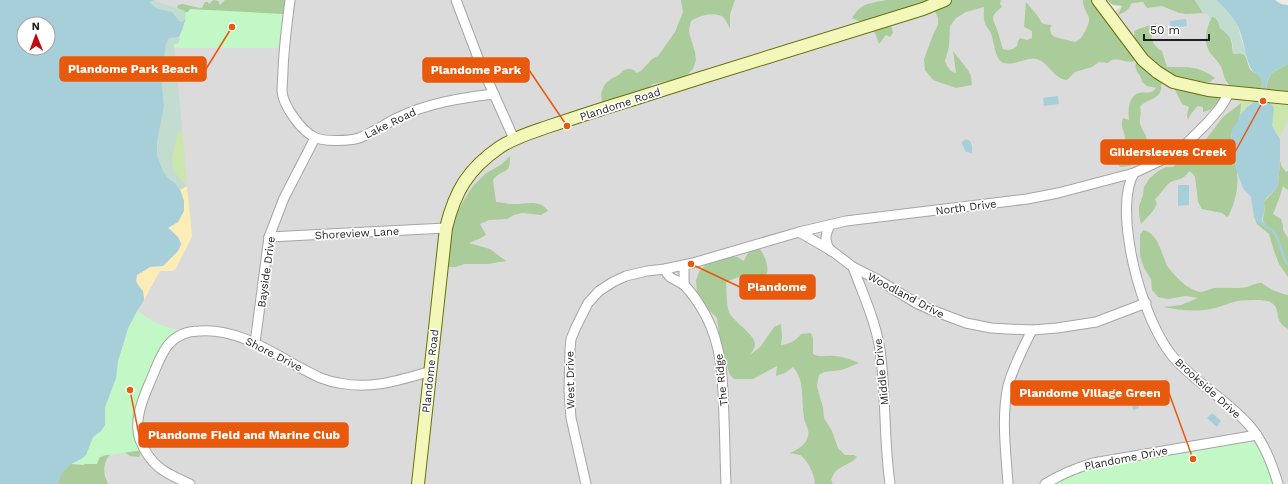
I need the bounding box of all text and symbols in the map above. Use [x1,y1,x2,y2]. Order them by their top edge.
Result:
north arrow [16,16,56,56]
scale bar [1144,16,1209,42]
text: N [32,20,40,33]
text: 50 m [1150,23,1180,37]
callout: Plandome Park Beach [60,57,206,81]
callout: Plandome Park [423,58,529,82]
text: Plandome Park Beach [68,62,198,76]
text: Plandome Park [431,63,522,77]
street label: Plandome Road [578,85,662,124]
street label: Lake Road [362,105,418,142]
callout: Gildersleeves Creek [1101,140,1235,164]
text: Gildersleeves Creek [1109,145,1227,159]
street label: North Drive [935,197,997,218]
street label: Shoreview Lane [314,225,400,242]
street label: Bayside Drive [255,236,278,308]
street label: Woodland Drive [865,270,946,321]
callout: Plandome [740,275,815,299]
text: Plandome [747,280,807,294]
street label: Plandome Road [420,329,441,414]
street label: Shore Drive [243,335,304,374]
street label: Middle Drive [872,338,891,406]
street label: West Drive [563,351,578,409]
street label: The Ridge [712,353,731,407]
street label: Brookside Drive [1172,355,1243,421]
callout: Plandome Village Green [1011,381,1169,405]
text: Plandome Village Green [1019,386,1161,400]
callout: Plandome Field and Marine Club [139,423,348,447]
text: Plandome Field and Marine Club [148,428,341,442]
street label: Plandome Drive [1083,444,1169,473]

